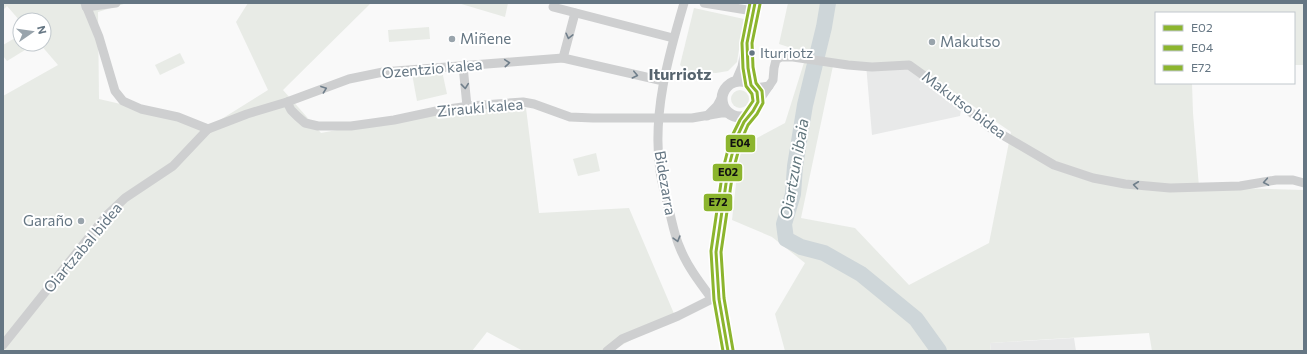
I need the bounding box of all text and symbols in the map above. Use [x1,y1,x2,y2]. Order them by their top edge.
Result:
north arrow [12,12,52,52]
legend [1155,12,1295,84]
text: E02 [1191,20,1213,34]
text: N [35,24,49,35]
place label: Miñene [460,29,511,47]
one-way arrow [565,32,574,39]
place label: Makutso [940,32,1001,50]
marker: Miñene [447,34,457,44]
marker: Makutso [927,37,937,47]
text: E04 [1191,40,1213,54]
place label: Iturriotz [760,44,813,61]
marker: Iturriotz [747,48,757,58]
street label: Ozentzio kalea [381,55,483,81]
one-way arrow [504,58,510,67]
text: E72 [1191,60,1211,74]
district label: Iturriotz [648,64,712,83]
street label: Makutso bidea [919,67,1010,142]
one-way arrow [632,70,638,78]
one-way arrow [460,83,469,89]
one-way arrow [320,85,327,93]
street label: Zirauki kalea [436,94,524,120]
water label: Oiartzun ibaia [775,117,812,221]
line badge: E04 [725,134,756,153]
text: E04 [730,136,751,149]
street label: Bidezarra [651,149,680,216]
line badge: E02 [712,163,743,182]
text: E02 [718,165,738,178]
one-way arrow [1262,177,1269,186]
one-way arrow [1133,181,1139,190]
line badge: E72 [703,193,733,212]
text: E72 [709,195,727,208]
street label: Oiartzabal bidea [39,199,125,296]
place label: Garaño [23,211,73,229]
marker: Garaño [76,216,86,226]
one-way arrow [672,235,681,242]

